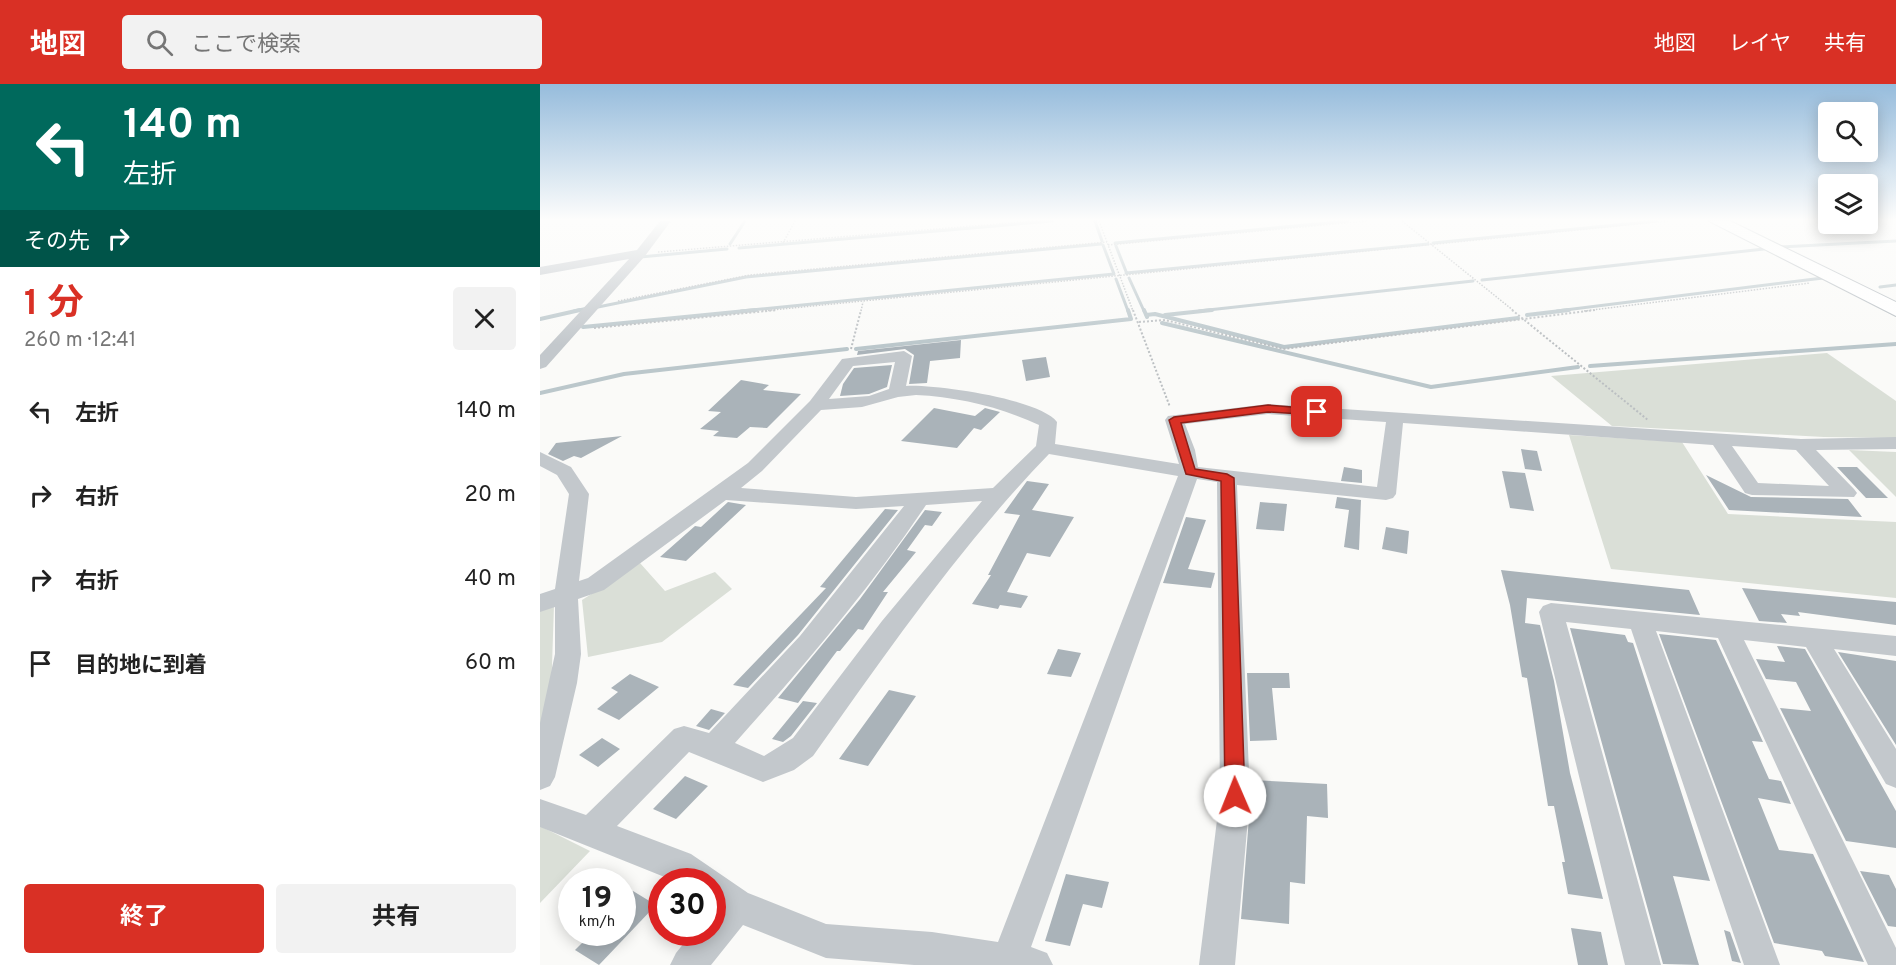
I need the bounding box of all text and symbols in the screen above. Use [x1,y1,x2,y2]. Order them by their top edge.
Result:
search box [122,15,542,69]
icon: search [143,26,176,59]
text: 地図 [30,28,86,64]
text: 地図 [1654,31,1696,58]
text: レイヤ [1729,31,1791,58]
text: 共有 [1824,31,1866,58]
text: ここで検索 [191,32,301,59]
text: 140 m [123,100,242,153]
map controls [1818,102,1878,234]
button: search [1818,102,1878,162]
icon: left [24,108,102,186]
text: 左折 [123,159,177,193]
button: layers [1818,174,1878,234]
icon: right [102,222,135,255]
text: その先 [24,229,90,256]
text: 1 分 [24,282,83,328]
button: close [453,287,516,350]
text: 260 m · 12:41 [24,328,136,354]
pin [1291,386,1342,437]
icon: left [24,395,57,428]
icon: arrive [1300,395,1333,428]
text: 140 m [457,398,516,425]
text: 左折 [75,401,119,428]
icon: right [24,479,57,512]
text: 20 m [465,482,516,509]
text: 右折 [75,485,119,512]
icon: right [24,563,57,596]
text: 40 m [464,566,516,593]
text: 右折 [75,569,119,596]
icon: arrive [24,647,57,680]
text: 60 m [465,650,516,677]
text: 目的地に到着 [75,653,207,680]
position arrow [1203,764,1267,828]
speed limit sign: 30 [648,868,726,946]
text: 19 [582,881,612,918]
button: 終了 [24,884,264,953]
button: 共有 [276,884,516,953]
text: km/h [579,913,615,932]

